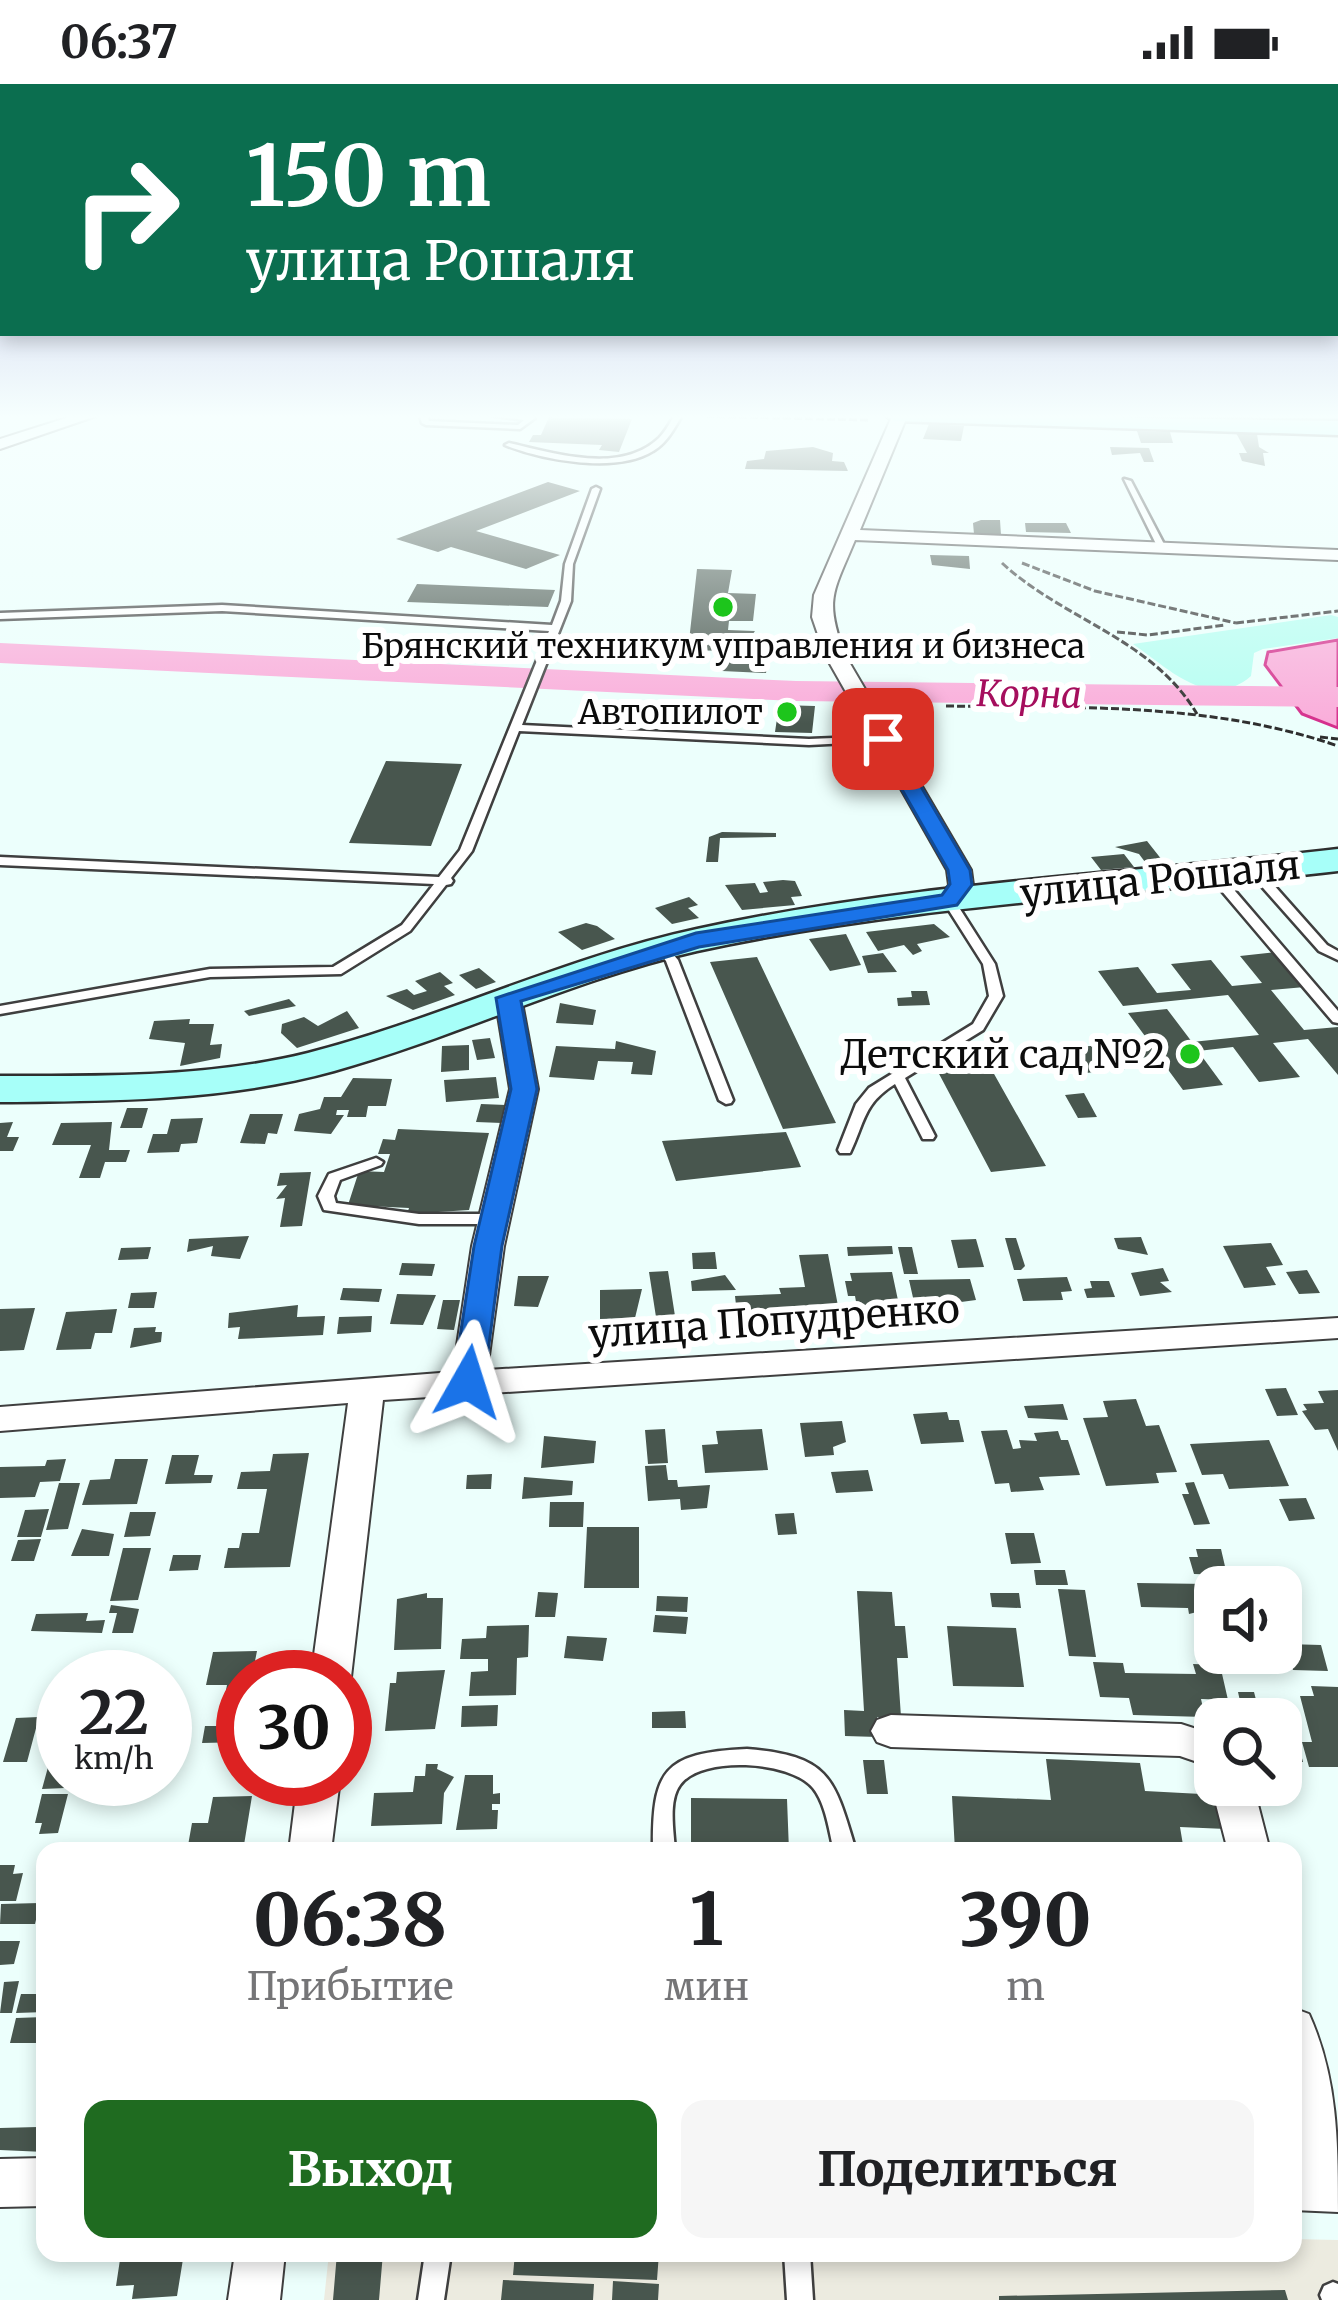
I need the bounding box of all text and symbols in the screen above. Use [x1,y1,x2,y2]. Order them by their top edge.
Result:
text: 06:37 [60,14,178,70]
text: 150 m [246,123,491,229]
icon: right [48,132,204,288]
text: улица Рошаля [246,227,635,295]
marker: Брянский техникум управления и бизнеса [710,594,736,620]
place label: Брянский техникум управления и бизнеса [361,626,1085,667]
water label: Корна [976,671,1082,718]
pin [832,688,934,790]
place label: Автопилот [577,692,763,733]
marker: Автопилот [774,699,800,725]
icon: arrive [850,706,916,772]
street label: улица Рошаля [1018,840,1302,919]
place label: Детский сад №2 [840,1030,1166,1079]
marker: Детский сад №2 [1177,1041,1203,1067]
street label: улица Попудренко [587,1284,961,1359]
position arrow [405,1319,531,1445]
map controls [1194,1566,1302,1806]
button: sound [1194,1566,1302,1674]
speed limit sign: 30 [216,1650,372,1806]
text: 22 [79,1675,149,1750]
button: search [1194,1698,1302,1806]
text: km/h [74,1739,154,1777]
text: 06:38 [253,1874,447,1965]
text: 1 [690,1874,723,1965]
text: 390 [960,1874,1092,1965]
text: Прибытие [246,1962,454,2011]
text: мин [664,1962,749,2011]
text: m [1006,1962,1045,2011]
button: Выход [84,2100,657,2238]
button: Поделиться [681,2100,1254,2238]

